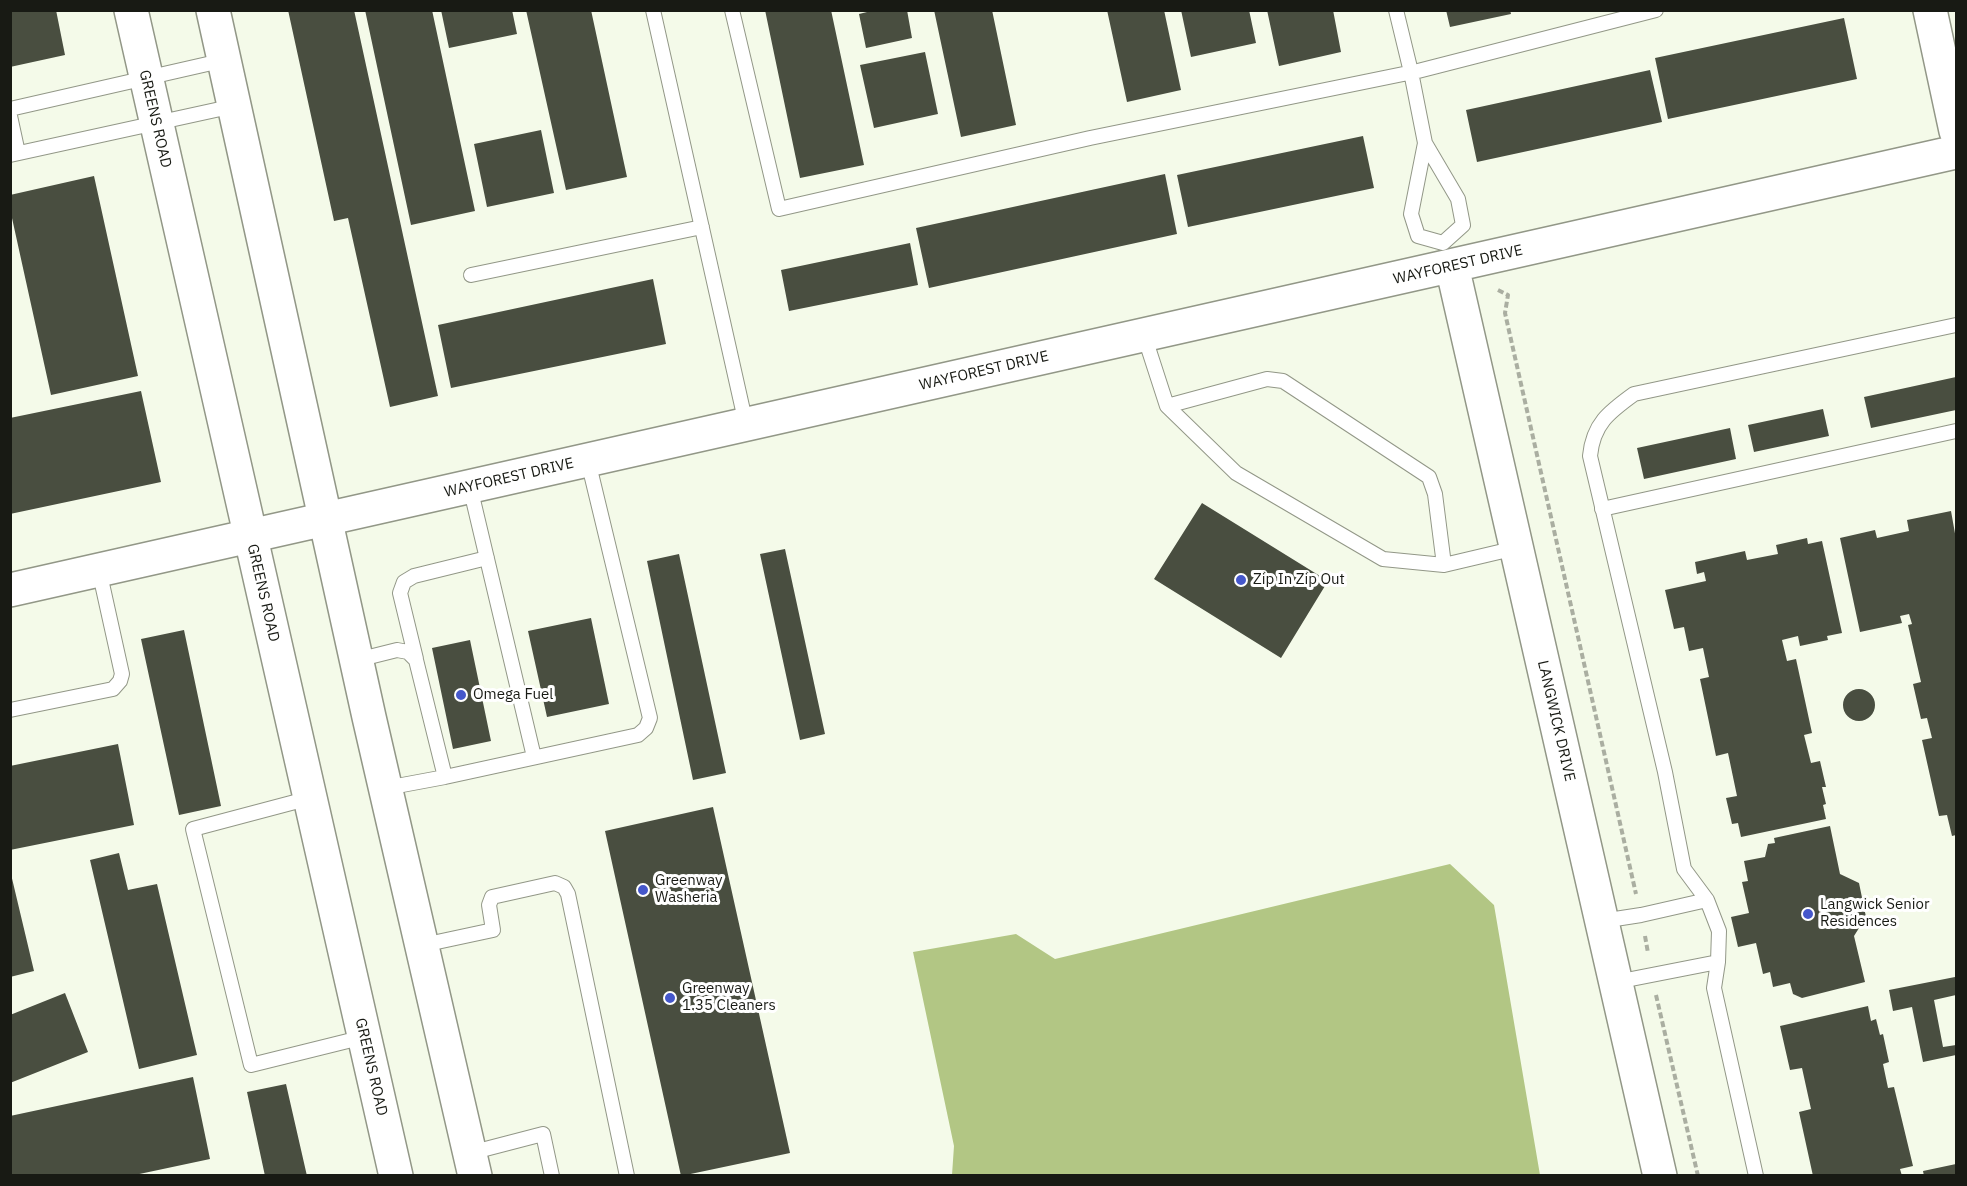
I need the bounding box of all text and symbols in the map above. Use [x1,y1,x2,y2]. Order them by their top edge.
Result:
street label: GREENS ROAD [135,68,175,170]
street label: WAYFOREST DRIVE [1392,241,1524,289]
street label: WAYFOREST DRIVE [918,347,1050,395]
street label: WAYFOREST DRIVE [443,454,575,502]
street label: GREENS ROAD [243,542,283,644]
place label: Zip In Zip Out [1253,571,1345,589]
marker: Zip In Zip Out [1234,573,1248,587]
street label: LANGWICK DRIVE [1533,659,1579,783]
place label: Omega Fuel [473,686,553,704]
marker: Omega Fuel [454,688,468,702]
place label: Greenway Washeria [655,872,723,907]
marker: Greenway Washeria [636,883,650,897]
place label: Langwick Senior Residences [1820,896,1929,931]
marker: Langwick Senior Residences [1801,907,1815,921]
place label: Greenway 1.35 Cleaners [682,980,776,1015]
marker: Greenway 1.35 Cleaners [663,991,677,1005]
street label: GREENS ROAD [351,1016,391,1118]

